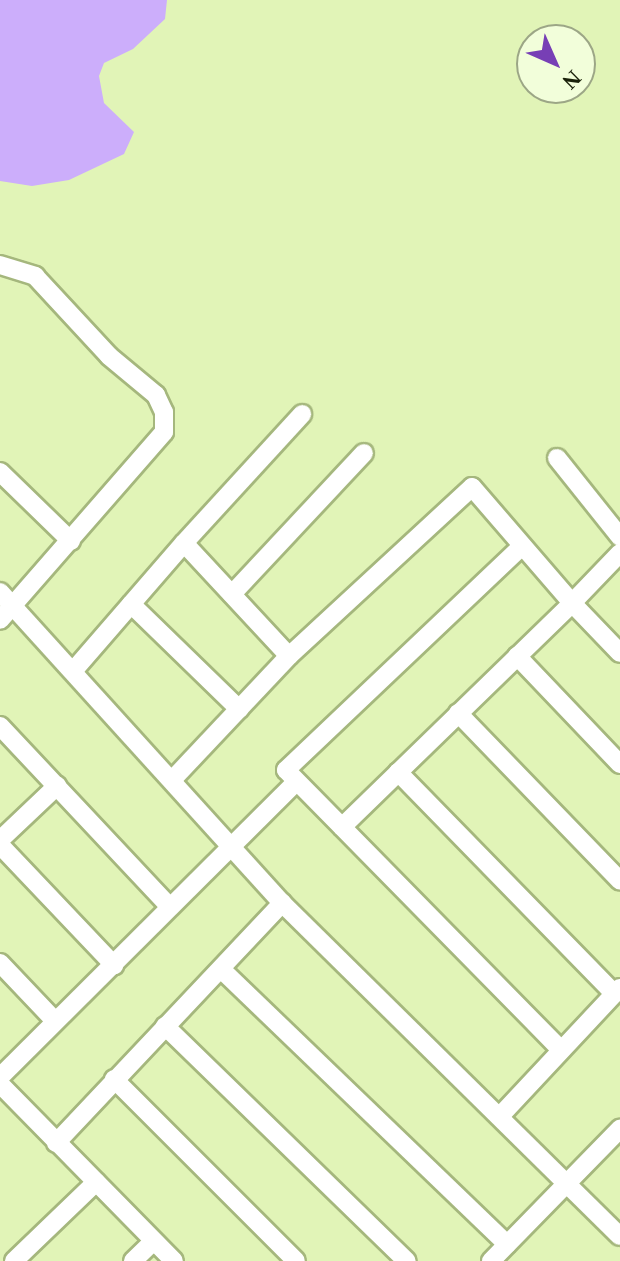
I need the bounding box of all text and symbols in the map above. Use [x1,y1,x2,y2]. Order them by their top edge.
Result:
north arrow [516,24,596,104]
text: N [557,65,586,94]

